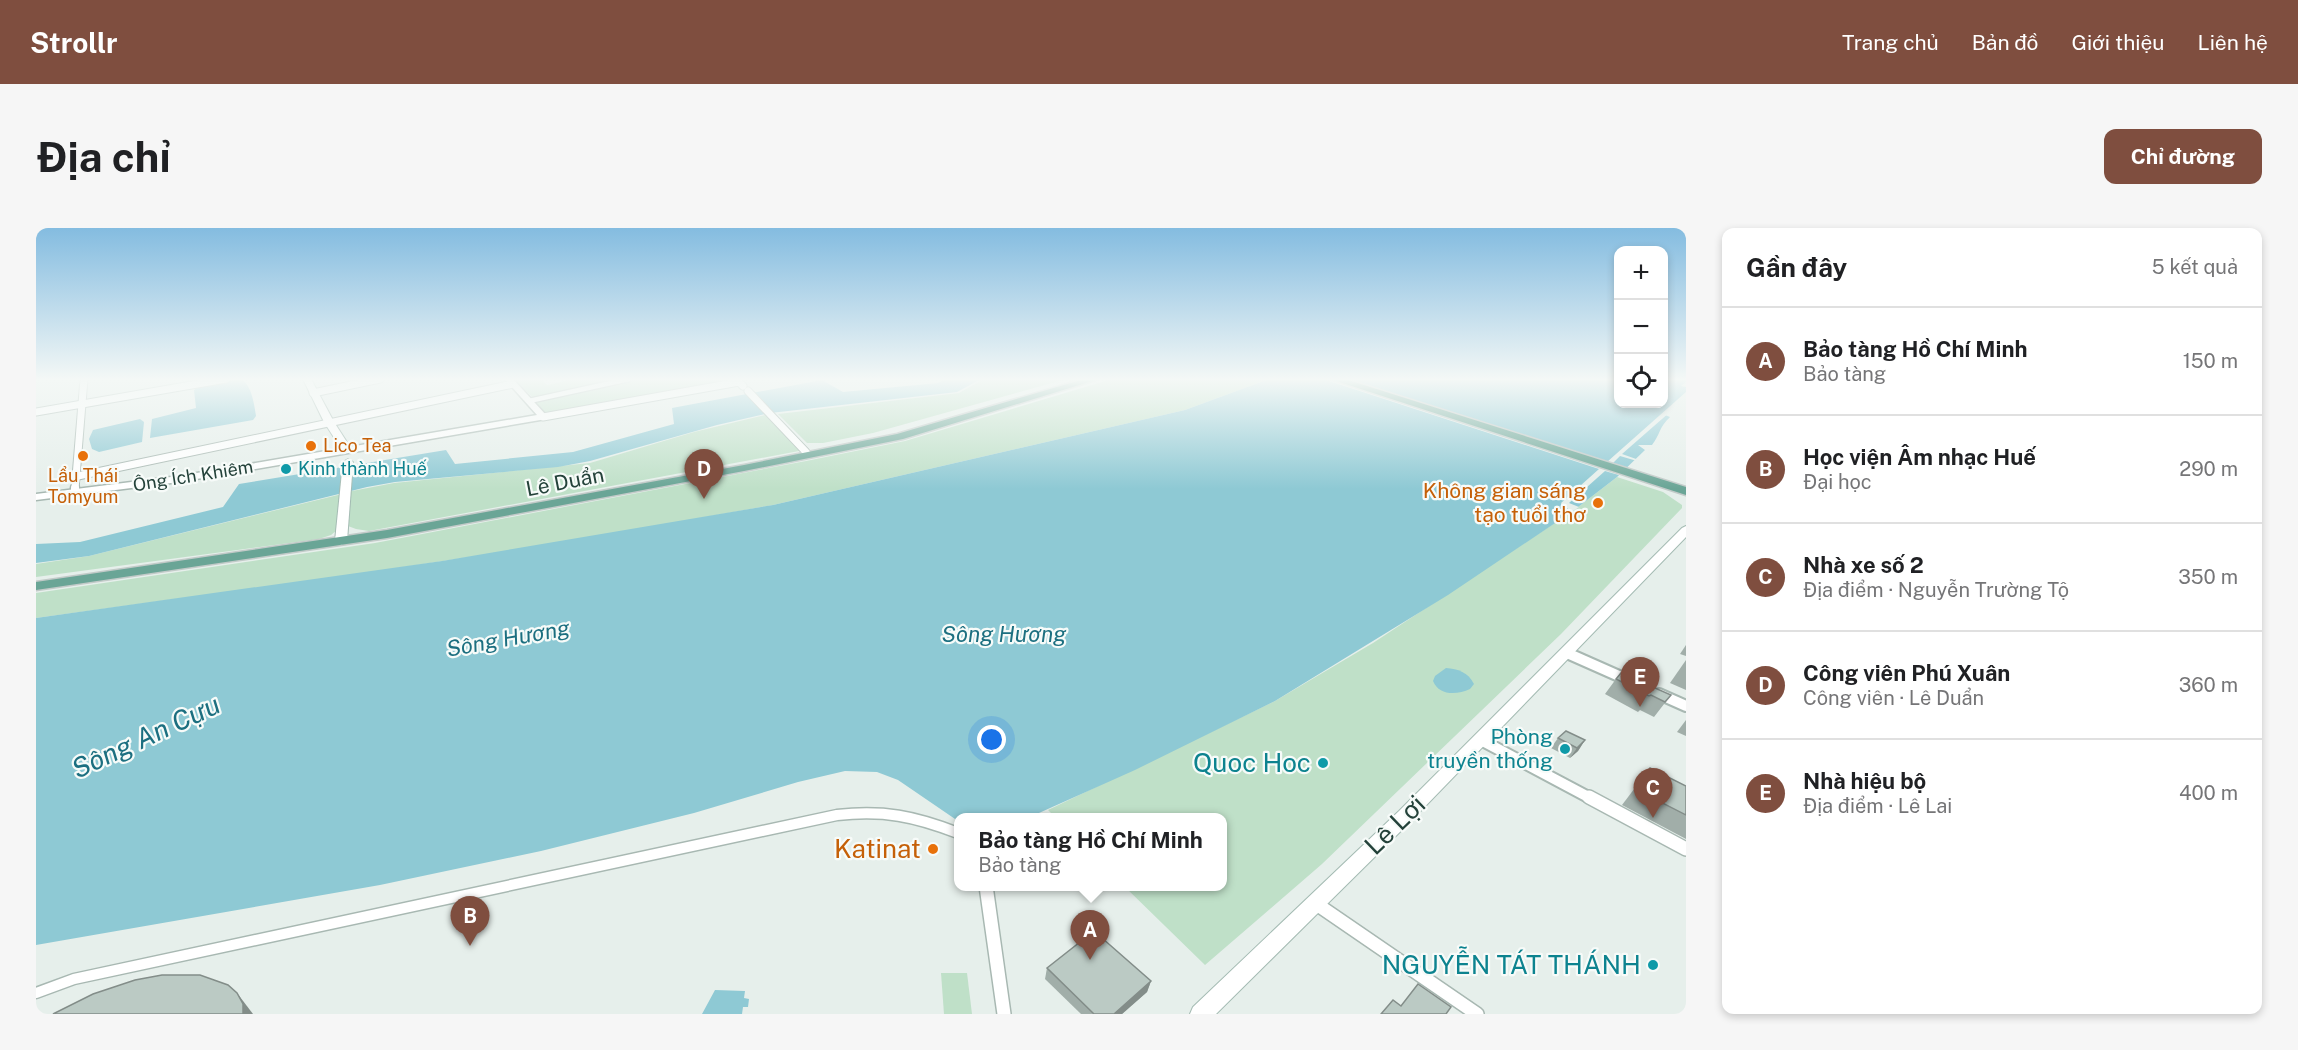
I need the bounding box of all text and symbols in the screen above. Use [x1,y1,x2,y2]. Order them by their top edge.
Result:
text: Strollr [30,26,118,59]
text: Trang chủ [1842,30,1939,55]
text: Bản đồ [1972,30,2039,55]
text: Giới thiệu [2072,30,2165,55]
text: Liên hệ [2198,30,2268,55]
button: Chỉ đường [2104,129,2262,184]
text: Địa chỉ [36,132,171,181]
map controls [1614,246,1668,408]
button: + [1614,246,1668,300]
text: Gần đây [1746,252,1847,283]
text: 5 kết quả [2152,255,2238,279]
button: − [1614,300,1668,354]
text: Bảo tàng Hồ Chí Minh [1803,336,2028,362]
text: A [1758,349,1773,373]
text: 150 m [2183,349,2238,373]
button: locate [1614,354,1668,408]
text: Bảo tàng [1803,362,1886,386]
place label: Lico Tea [323,435,391,456]
marker: Lico Tea [304,439,318,453]
text: Học viện Âm nhạc Huế [1803,444,2036,470]
marker: Lẩu Thái Tomyum [76,449,90,463]
pin: D [684,450,724,499]
street label: Ông Ích Khiêm [131,455,254,495]
text: B [1759,457,1772,481]
text: 290 m [2179,457,2238,481]
place label: Kinh thành Huế [298,458,427,479]
marker: Kinh thành Huế [279,462,293,476]
street label: Lê Duẩn [524,462,606,501]
place label: Lẩu Thái Tomyum [48,465,118,507]
text: Đại học [1803,470,1872,494]
place label: Không gian sáng tạo tuổi thơ [1423,478,1586,527]
marker: Không gian sáng tạo tuổi thơ [1591,496,1605,510]
text: Nhà xe số 2 [1803,552,1924,578]
text: C [1758,565,1773,589]
text: 350 m [2178,565,2238,589]
text: Địa điểm · Nguyễn Trường Tộ [1803,578,2069,602]
water label: Sông Hương [444,614,573,662]
water label: Sông Hương [942,621,1067,647]
pin: E [1620,658,1660,707]
text: Công viên Phú Xuân [1803,660,2010,686]
text: D [1758,673,1773,697]
text: 360 m [2179,673,2238,697]
text: Công viên · Lê Duẩn [1803,686,1984,710]
water label: Sông An Cựu [66,688,225,784]
place label: Phòng truyền thống [1427,724,1553,773]
your location [977,725,1006,754]
marker: Phòng truyền thống [1558,742,1572,756]
place label: Quoc Hoc [1193,747,1311,778]
marker: Quoc Hoc [1316,756,1330,770]
pin: C [1634,768,1672,818]
text: Nhà hiệu bộ [1803,768,1926,794]
text: E [1759,781,1772,805]
text: 400 m [2179,781,2238,805]
street label: Lê Lợi [1358,788,1431,861]
text: Địa điểm · Lê Lai [1803,794,1952,818]
popup [954,813,1227,891]
text: Bảo tàng Hồ Chí Minh [978,827,1203,853]
place label: Katinat [834,833,921,864]
marker: Katinat [926,842,940,856]
text: Bảo tàng [978,853,1062,877]
pin: B [450,896,490,946]
pin: A [1070,910,1110,960]
place label: NGUYỄN TÁT THÁNH [1382,946,1641,980]
marker: NGUYỄN TÁT THÁNH [1646,958,1660,972]

